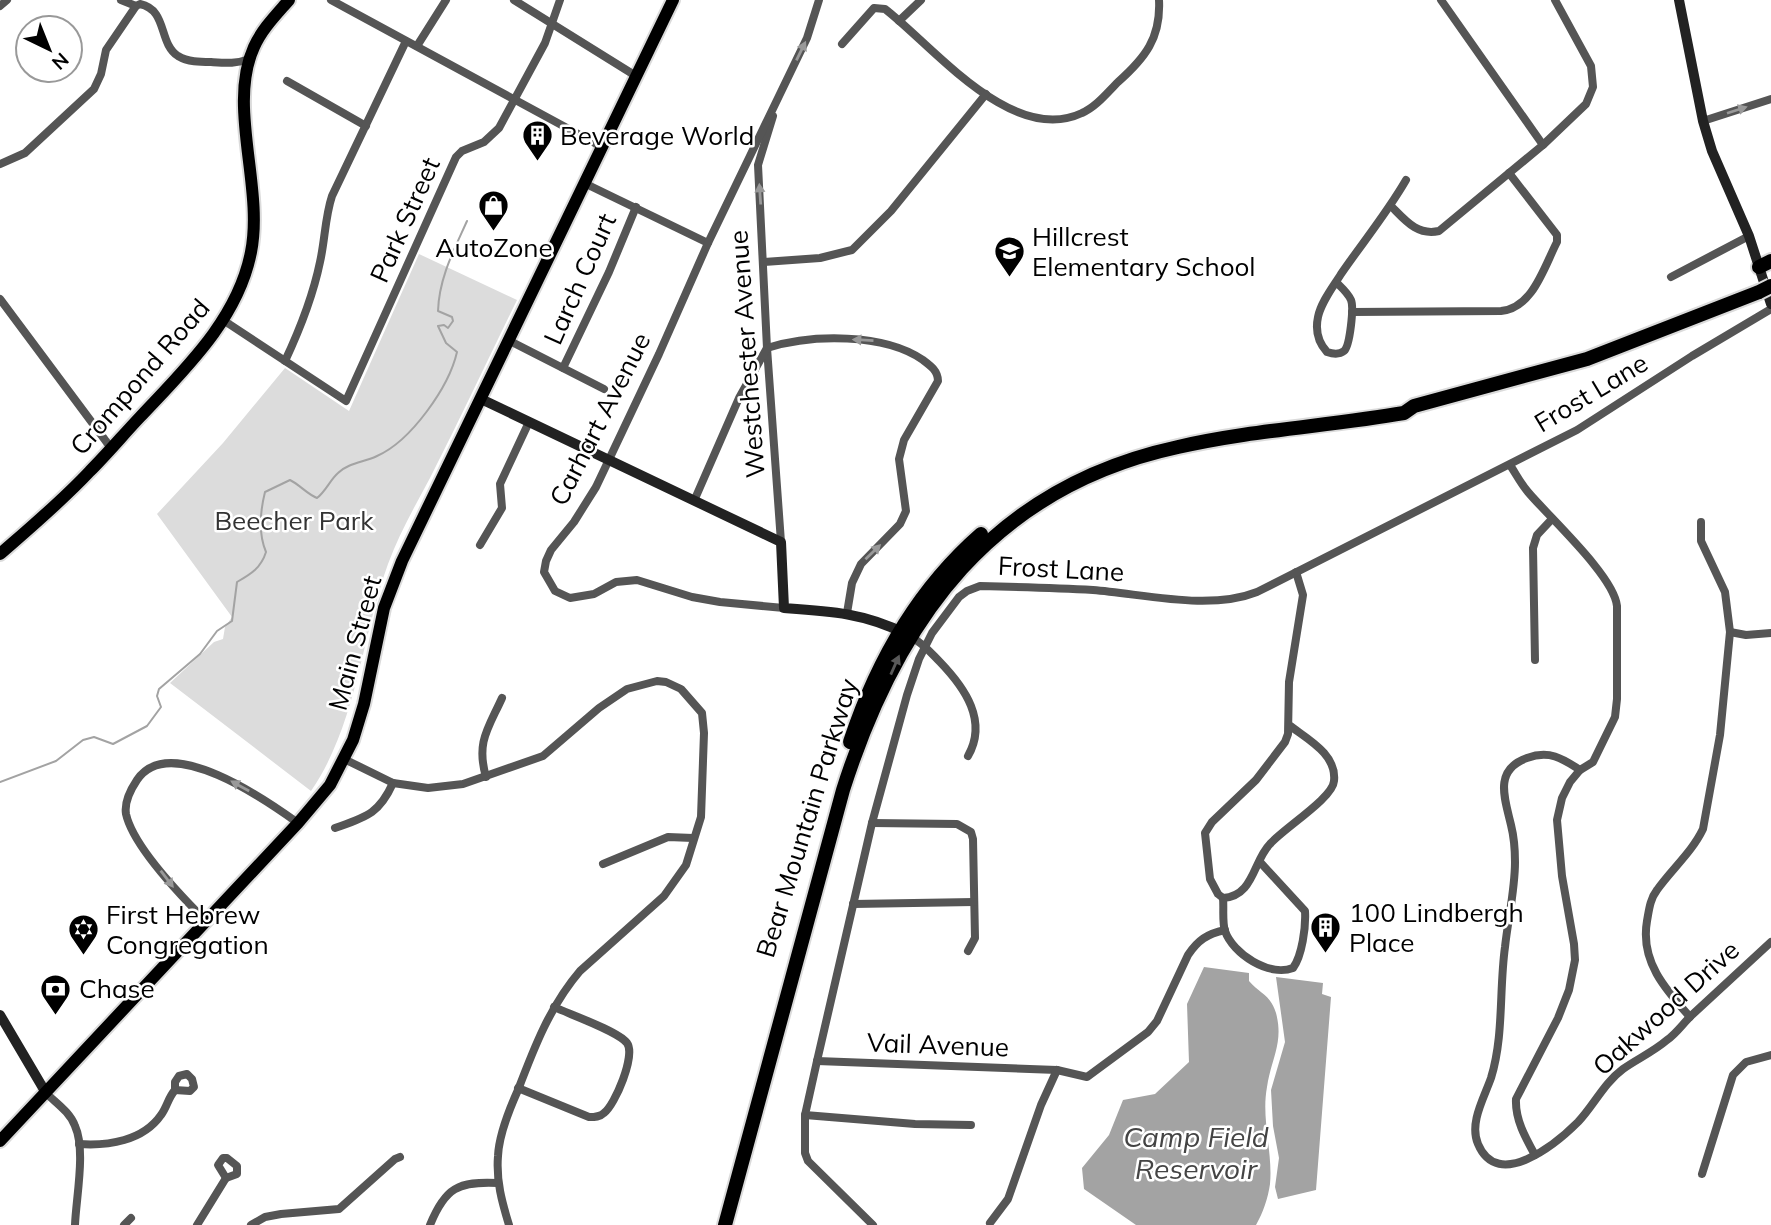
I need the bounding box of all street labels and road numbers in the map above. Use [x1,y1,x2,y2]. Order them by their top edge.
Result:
street label: Park Street [362,152,447,287]
street label: Larch Court [536,208,623,349]
street label: Westchester Avenue [721,229,772,479]
street label: Crompond Road [63,292,217,462]
street label: Carhart Avenue [542,327,657,511]
street label: Frost Lane [1528,346,1653,439]
street label: Frost Lane [997,549,1125,588]
street label: Main Street [321,572,388,714]
street label: Bear Mountain Parkway [748,674,865,961]
street label: Oakwood Drive [1586,933,1746,1082]
street label: Vail Avenue [866,1026,1010,1063]

